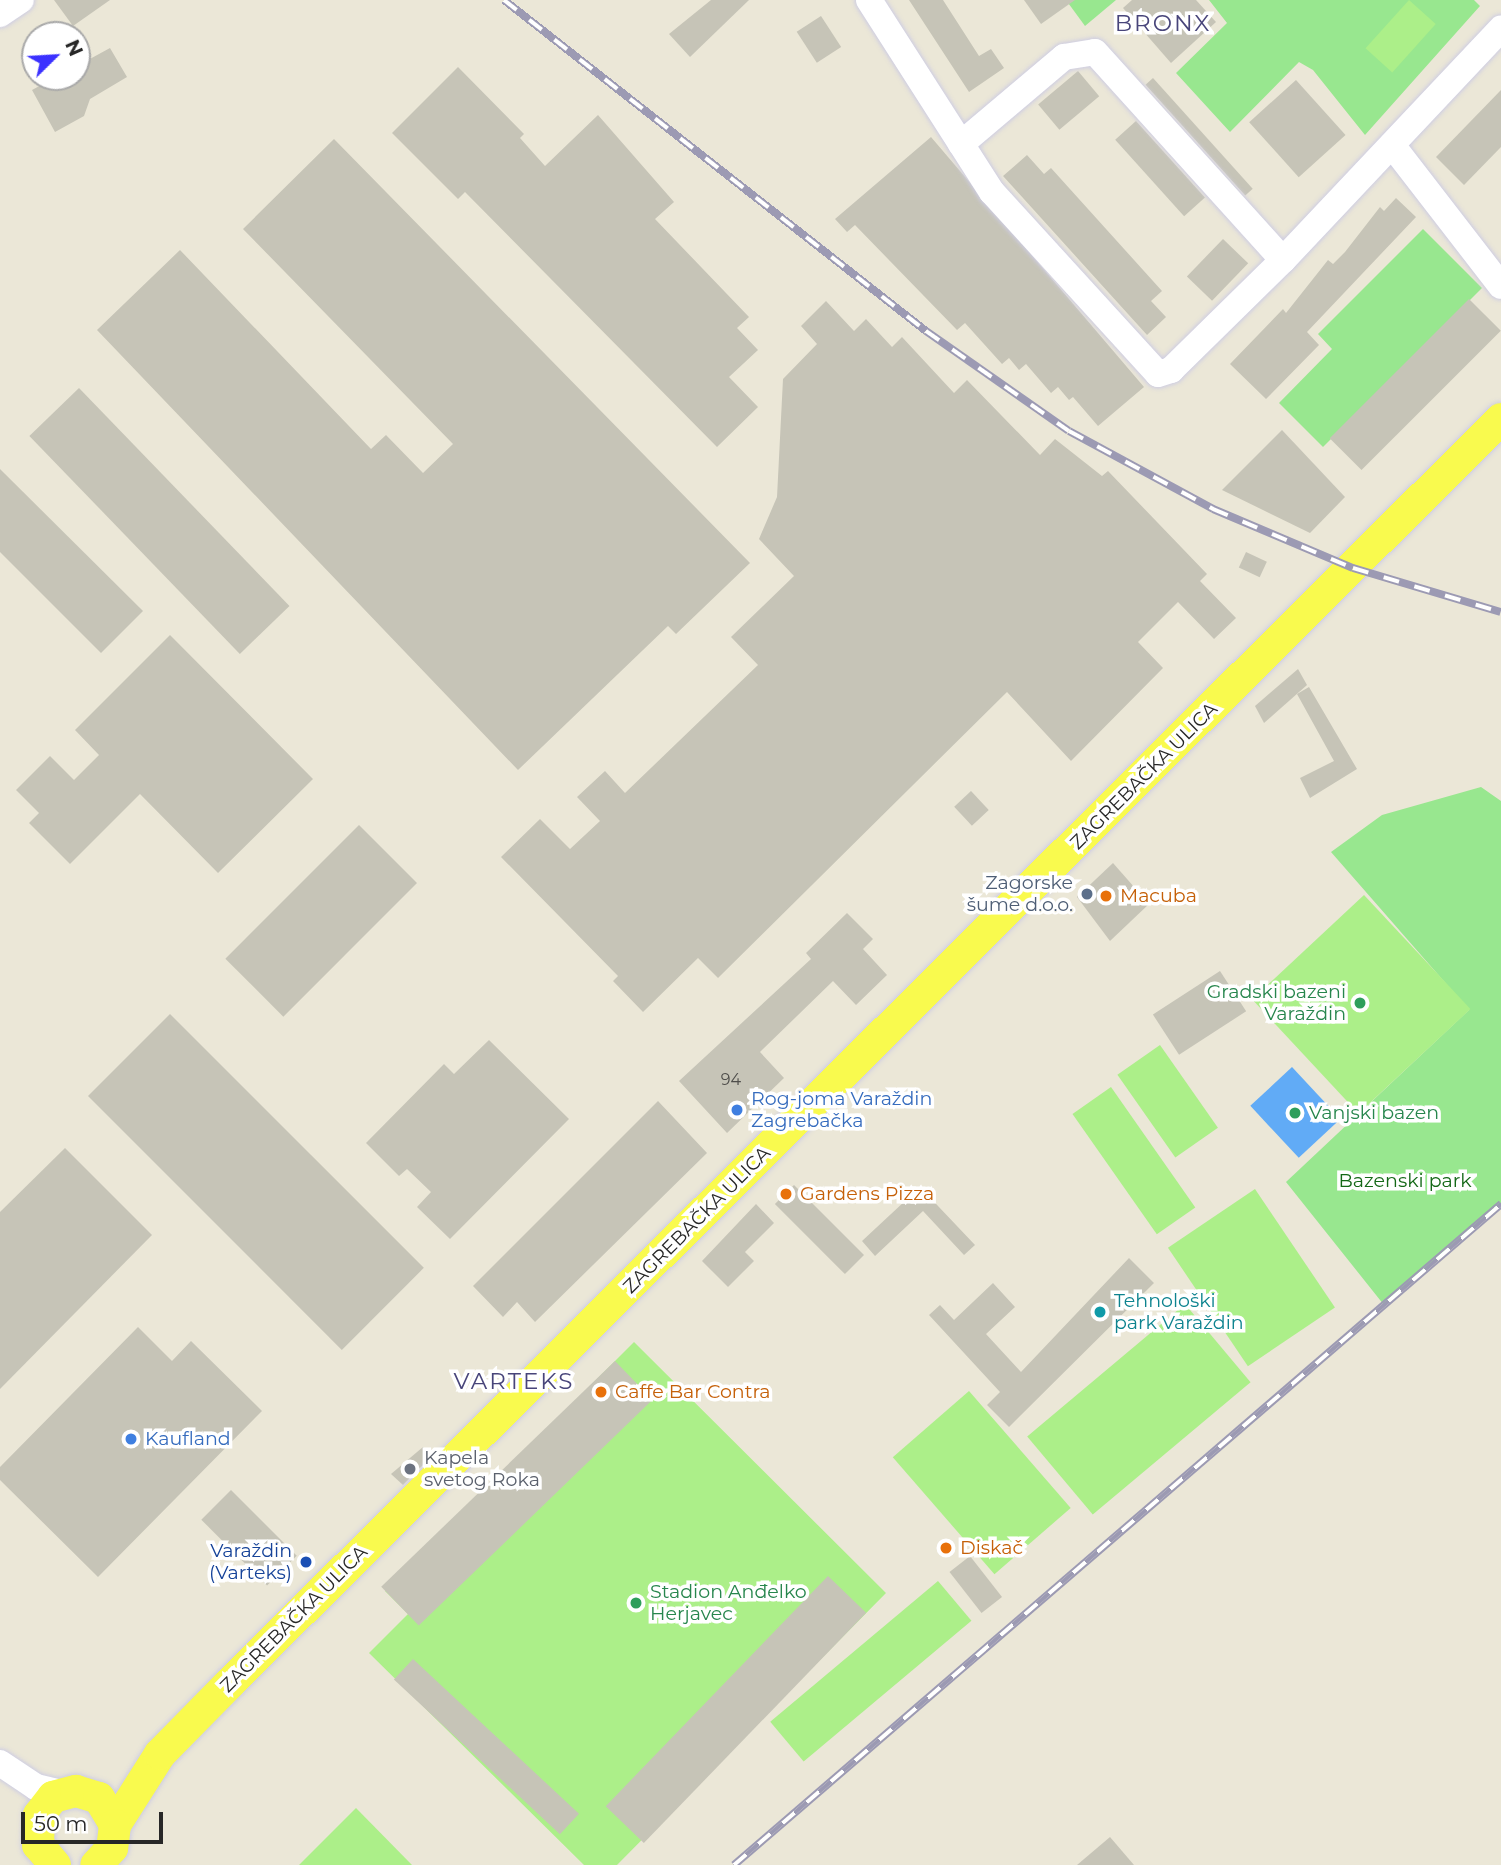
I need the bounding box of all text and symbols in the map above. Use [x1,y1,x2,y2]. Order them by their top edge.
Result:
district label: BRONX [1115,9,1211,37]
north arrow [21,21,91,91]
text: N [60,36,87,60]
street label: ZAGREBAČKA ULICA [1066,698,1222,854]
place label: Zagorske šume d.o.o. [967,872,1073,916]
place label: Macuba [1120,885,1197,907]
marker: Zagorske šume d.o.o. [1079,886,1095,902]
marker: Macuba [1098,888,1114,904]
place label: Gradski bazeni Varaždin [1207,981,1346,1025]
marker: Gradski bazeni Varaždin [1352,995,1368,1011]
house number: 94 [721,1070,741,1090]
place label: Rog-joma Varaždin Zagrebačka [751,1088,932,1132]
marker: Rog-joma Varaždin Zagrebačka [729,1102,745,1118]
place label: Vanjski bazen [1309,1102,1439,1124]
marker: Vanjski bazen [1287,1105,1303,1121]
street label: ZAGREBAČKA ULICA [619,1142,775,1298]
park label: Bazenski park [1339,1170,1471,1192]
place label: Gardens Pizza [800,1183,934,1205]
marker: Gardens Pizza [778,1186,794,1202]
place label: Tehnološki park Varaždin [1114,1290,1244,1334]
marker: Tehnološki park Varaždin [1092,1304,1108,1320]
district label: VARTEKS [454,1367,574,1395]
place label: Caffe Bar Contra [615,1381,770,1403]
marker: Caffe Bar Contra [593,1384,609,1400]
place label: Kaufland [145,1428,231,1450]
marker: Kaufland [123,1431,139,1447]
place label: Kapela svetog Roka [424,1447,540,1491]
marker: Kapela svetog Roka [402,1461,418,1477]
place label: Diskač [960,1537,1023,1559]
place label: Varaždin (Varteks) [209,1540,292,1584]
marker: Diskač [938,1540,954,1556]
street label: ZAGREBAČKA ULICA [216,1541,372,1697]
marker: Varaždin (Varteks) [298,1554,314,1570]
place label: Stadion Anđelko Herjavec [650,1581,807,1625]
marker: Stadion Anđelko Herjavec [628,1595,644,1611]
scale bar [24,1798,166,1842]
text: 50 m [34,1811,88,1836]

